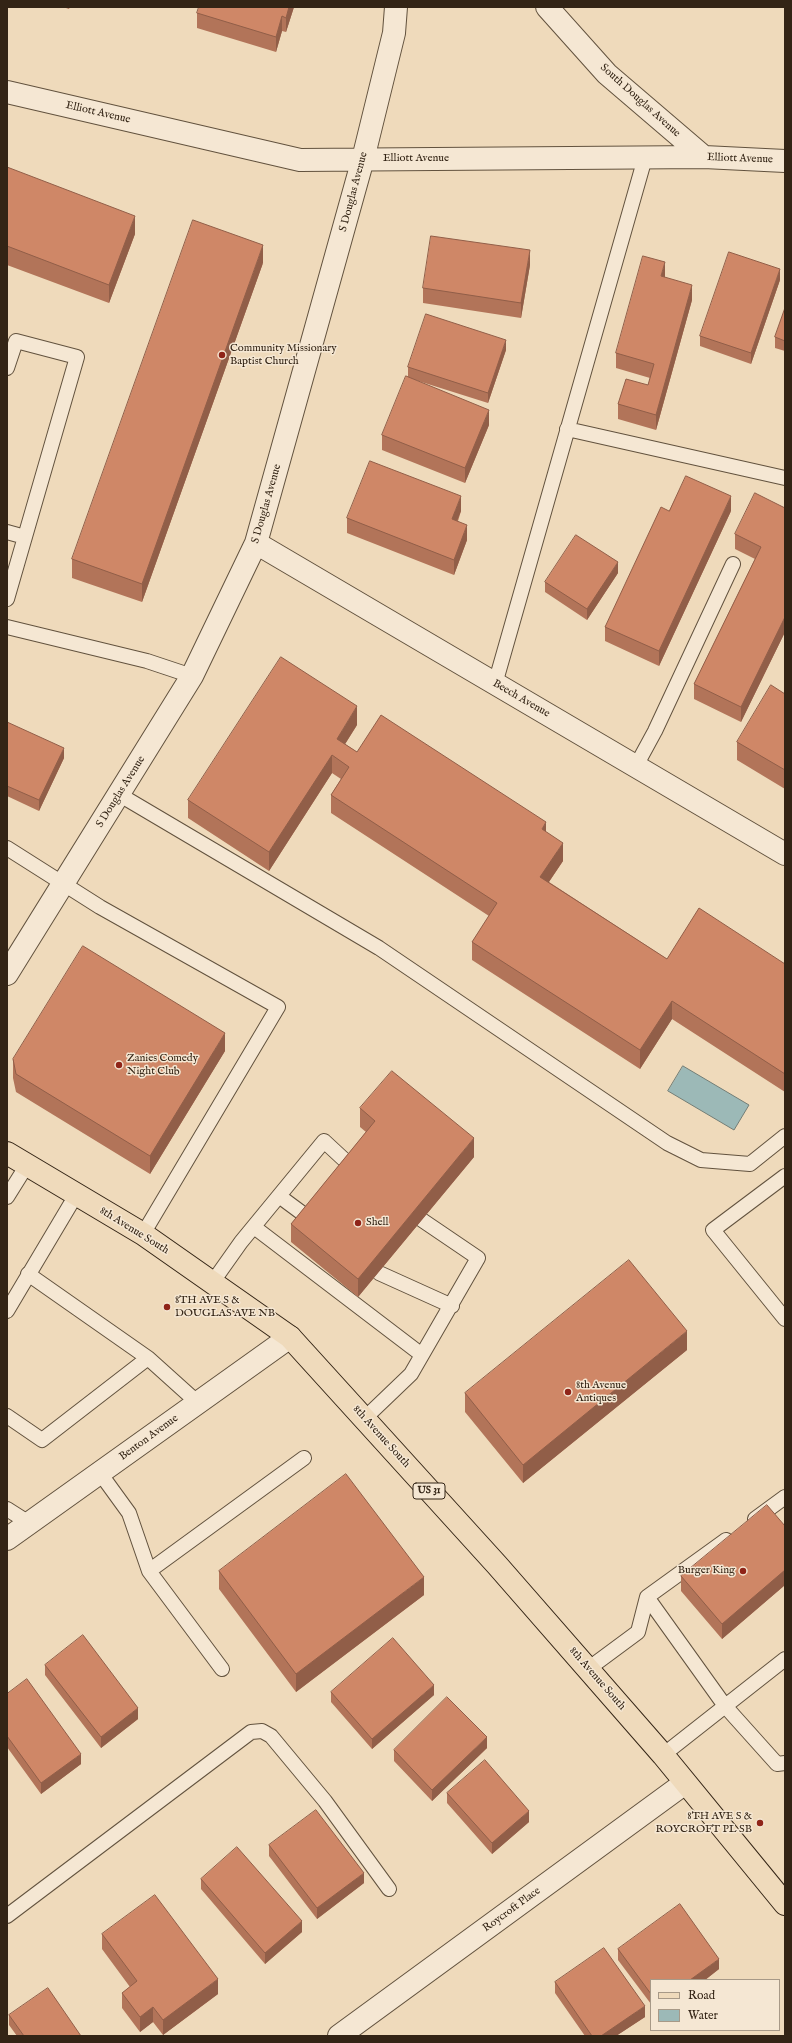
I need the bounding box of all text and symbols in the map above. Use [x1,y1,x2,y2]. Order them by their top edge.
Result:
street label: South Douglas Avenue [597,62,683,140]
street label: Elliott Avenue [64,99,132,127]
street label: S Douglas Avenue [337,151,371,233]
street label: Elliott Avenue [707,151,773,167]
street label: Elliott Avenue [383,152,449,166]
place label: Community Missionary Baptist Church [230,342,337,368]
marker: Community Missionary Baptist Church [217,350,227,360]
street label: S Douglas Avenue [249,463,285,545]
street label: Beech Avenue [490,677,552,721]
street label: S Douglas Avenue [94,754,148,830]
place label: Zanies Comedy Night Club [127,1052,198,1078]
marker: Zanies Comedy Night Club [114,1060,124,1070]
street label: 8th Avenue South [97,1204,171,1258]
place label: Shell [366,1216,389,1230]
marker: Shell [353,1218,363,1228]
place label: 8TH AVE S & DOUGLAS AVE NB [175,1294,275,1320]
marker: 8TH AVE S & DOUGLAS AVE NB [162,1302,172,1312]
place label: 8th Avenue Antiques [576,1379,626,1405]
marker: 8th Avenue Antiques [563,1387,573,1397]
street label: 8th Avenue South [350,1403,412,1471]
street label: Benton Avenue [117,1412,181,1464]
road number: US 31 [413,1483,445,1499]
place label: Burger King [678,1564,735,1578]
marker: Burger King [738,1566,748,1576]
street label: 8th Avenue South [566,1645,628,1713]
place label: 8TH AVE S & ROYCROFT PL SB [656,1810,752,1836]
marker: 8TH AVE S & ROYCROFT PL SB [755,1818,765,1828]
street label: Roycroft Place [481,1885,543,1935]
legend [650,1979,780,2031]
text: Road [688,1988,715,2003]
text: Water [688,2008,718,2023]

